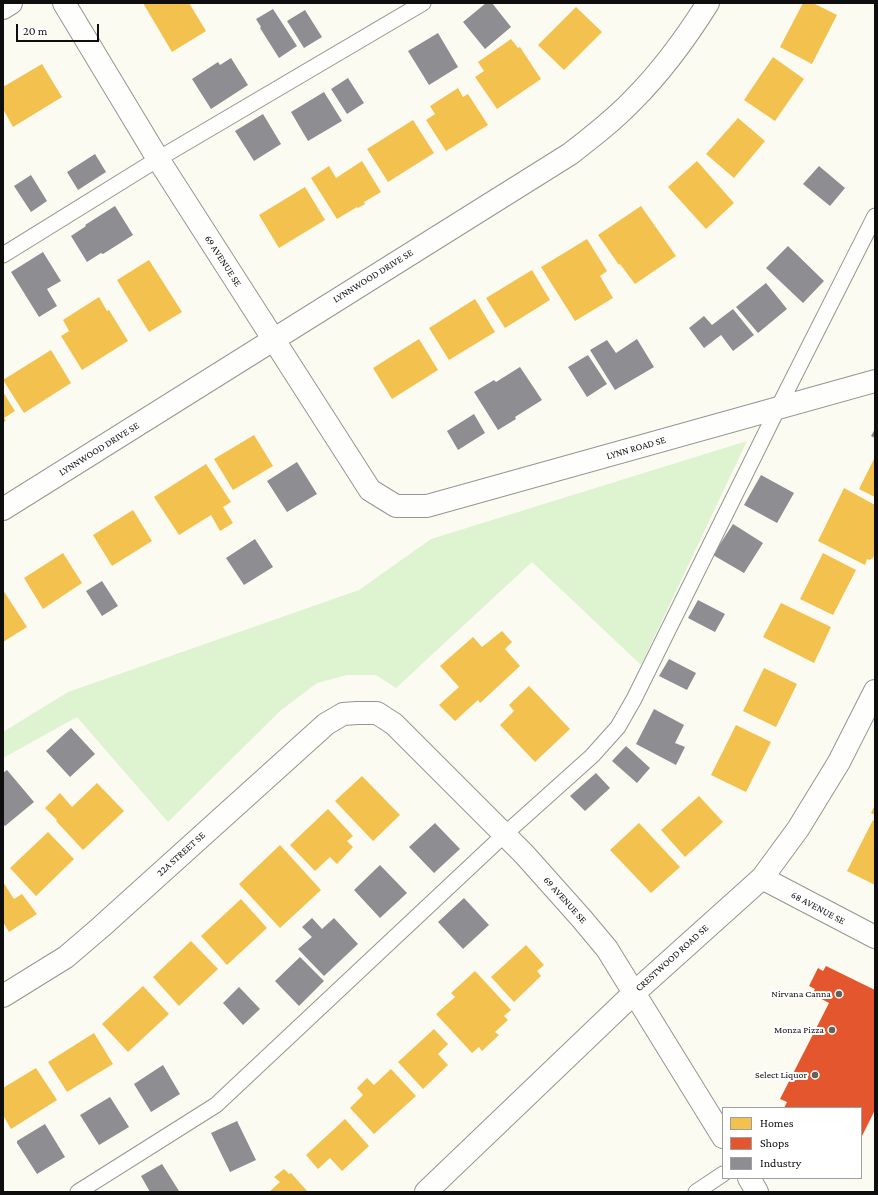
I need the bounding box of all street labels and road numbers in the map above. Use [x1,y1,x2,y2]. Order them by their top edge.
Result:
street label: 69 AVENUE SE [202,233,244,289]
street label: LYNNWOOD DRIVE SE [331,246,415,306]
street label: LYNNWOOD DRIVE SE [57,419,141,479]
street label: LYNN ROAD SE [605,434,667,462]
street label: 22A STREET SE [154,829,208,879]
street label: 69 AVENUE SE [541,874,589,926]
street label: 68 AVENUE SE [789,889,847,927]
street label: CRESTWOOD ROAD SE [633,922,711,994]

